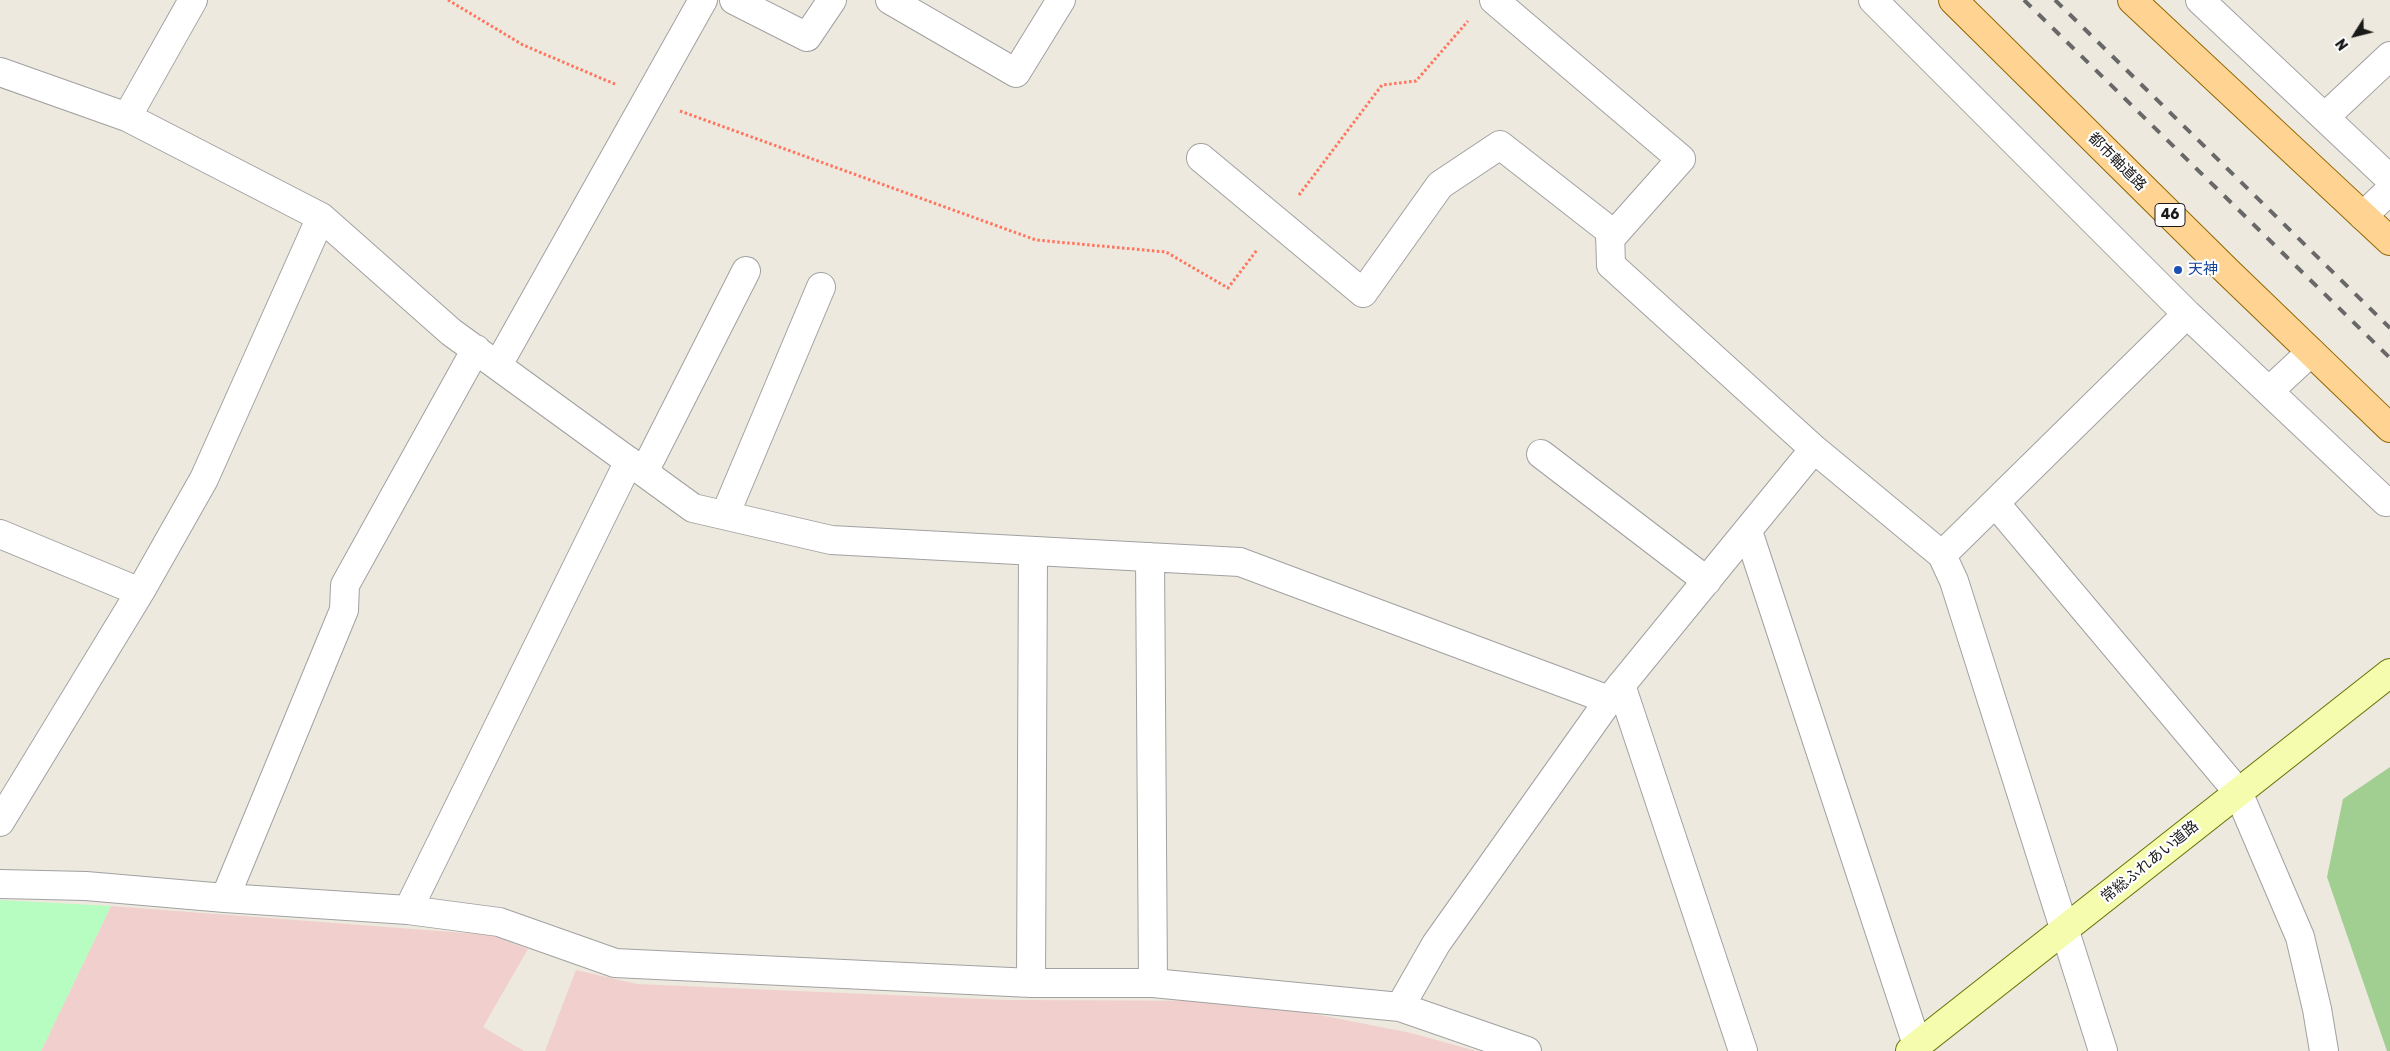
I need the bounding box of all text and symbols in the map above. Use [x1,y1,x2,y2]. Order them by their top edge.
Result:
north arrow [2330,10,2380,60]
text: N [2333,35,2352,53]
street label: 都市軸道路 [2084,129,2150,195]
road number: 46 [2155,204,2185,226]
place label: 天神 [2188,261,2218,279]
marker: 天神 [2172,264,2184,276]
street label: 常総ふれあい道路 [2098,817,2202,907]

